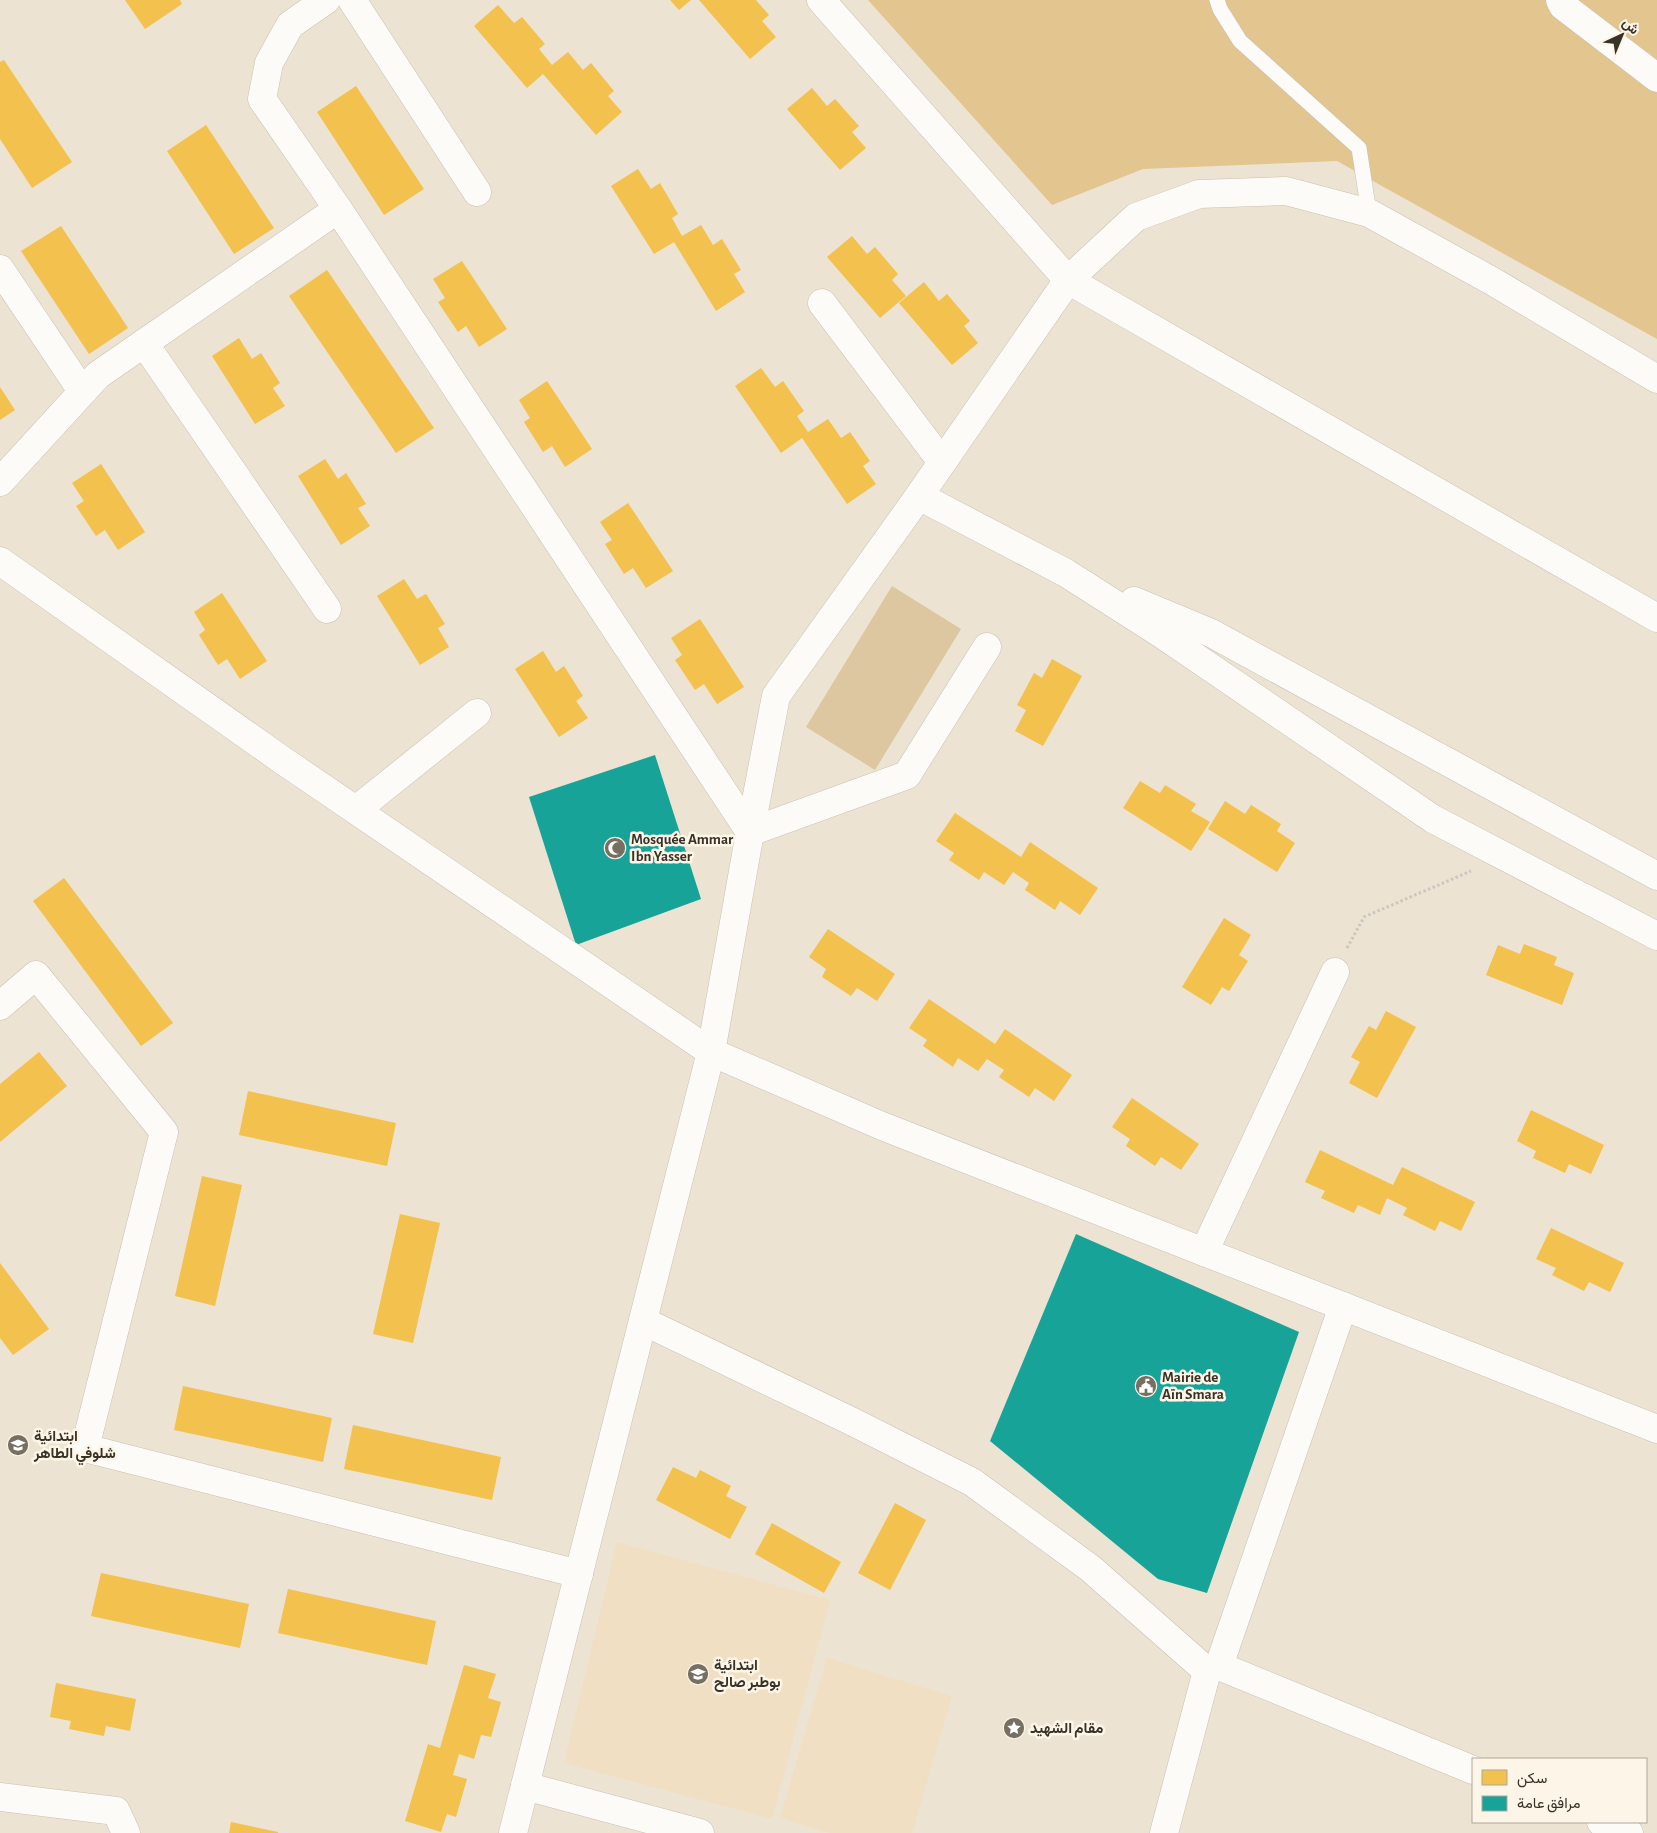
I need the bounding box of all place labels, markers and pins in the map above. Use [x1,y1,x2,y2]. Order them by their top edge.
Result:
place label: Mosquée Ammar Ibn Yasser [631,832,734,864]
mosque icon: Mosquée Ammar Ibn Yasser [603,836,627,860]
place label: Mairie de Aïn Smara [1162,1370,1224,1402]
public building icon: Mairie de Aïn Smara [1134,1374,1158,1398]
place label: ابتدائية شلوفي الطاهر [33,1429,116,1466]
school or university icon: ابتدائية شلوفي الطاهر [6,1433,30,1457]
place label: ابتدائية بوطبر صالح [714,1658,781,1692]
school or university icon: ابتدائية بوطبر صالح [686,1662,710,1686]
place icon: مقام الشهيد [1002,1716,1026,1740]
place label: مقام الشهيد [1030,1721,1103,1738]

